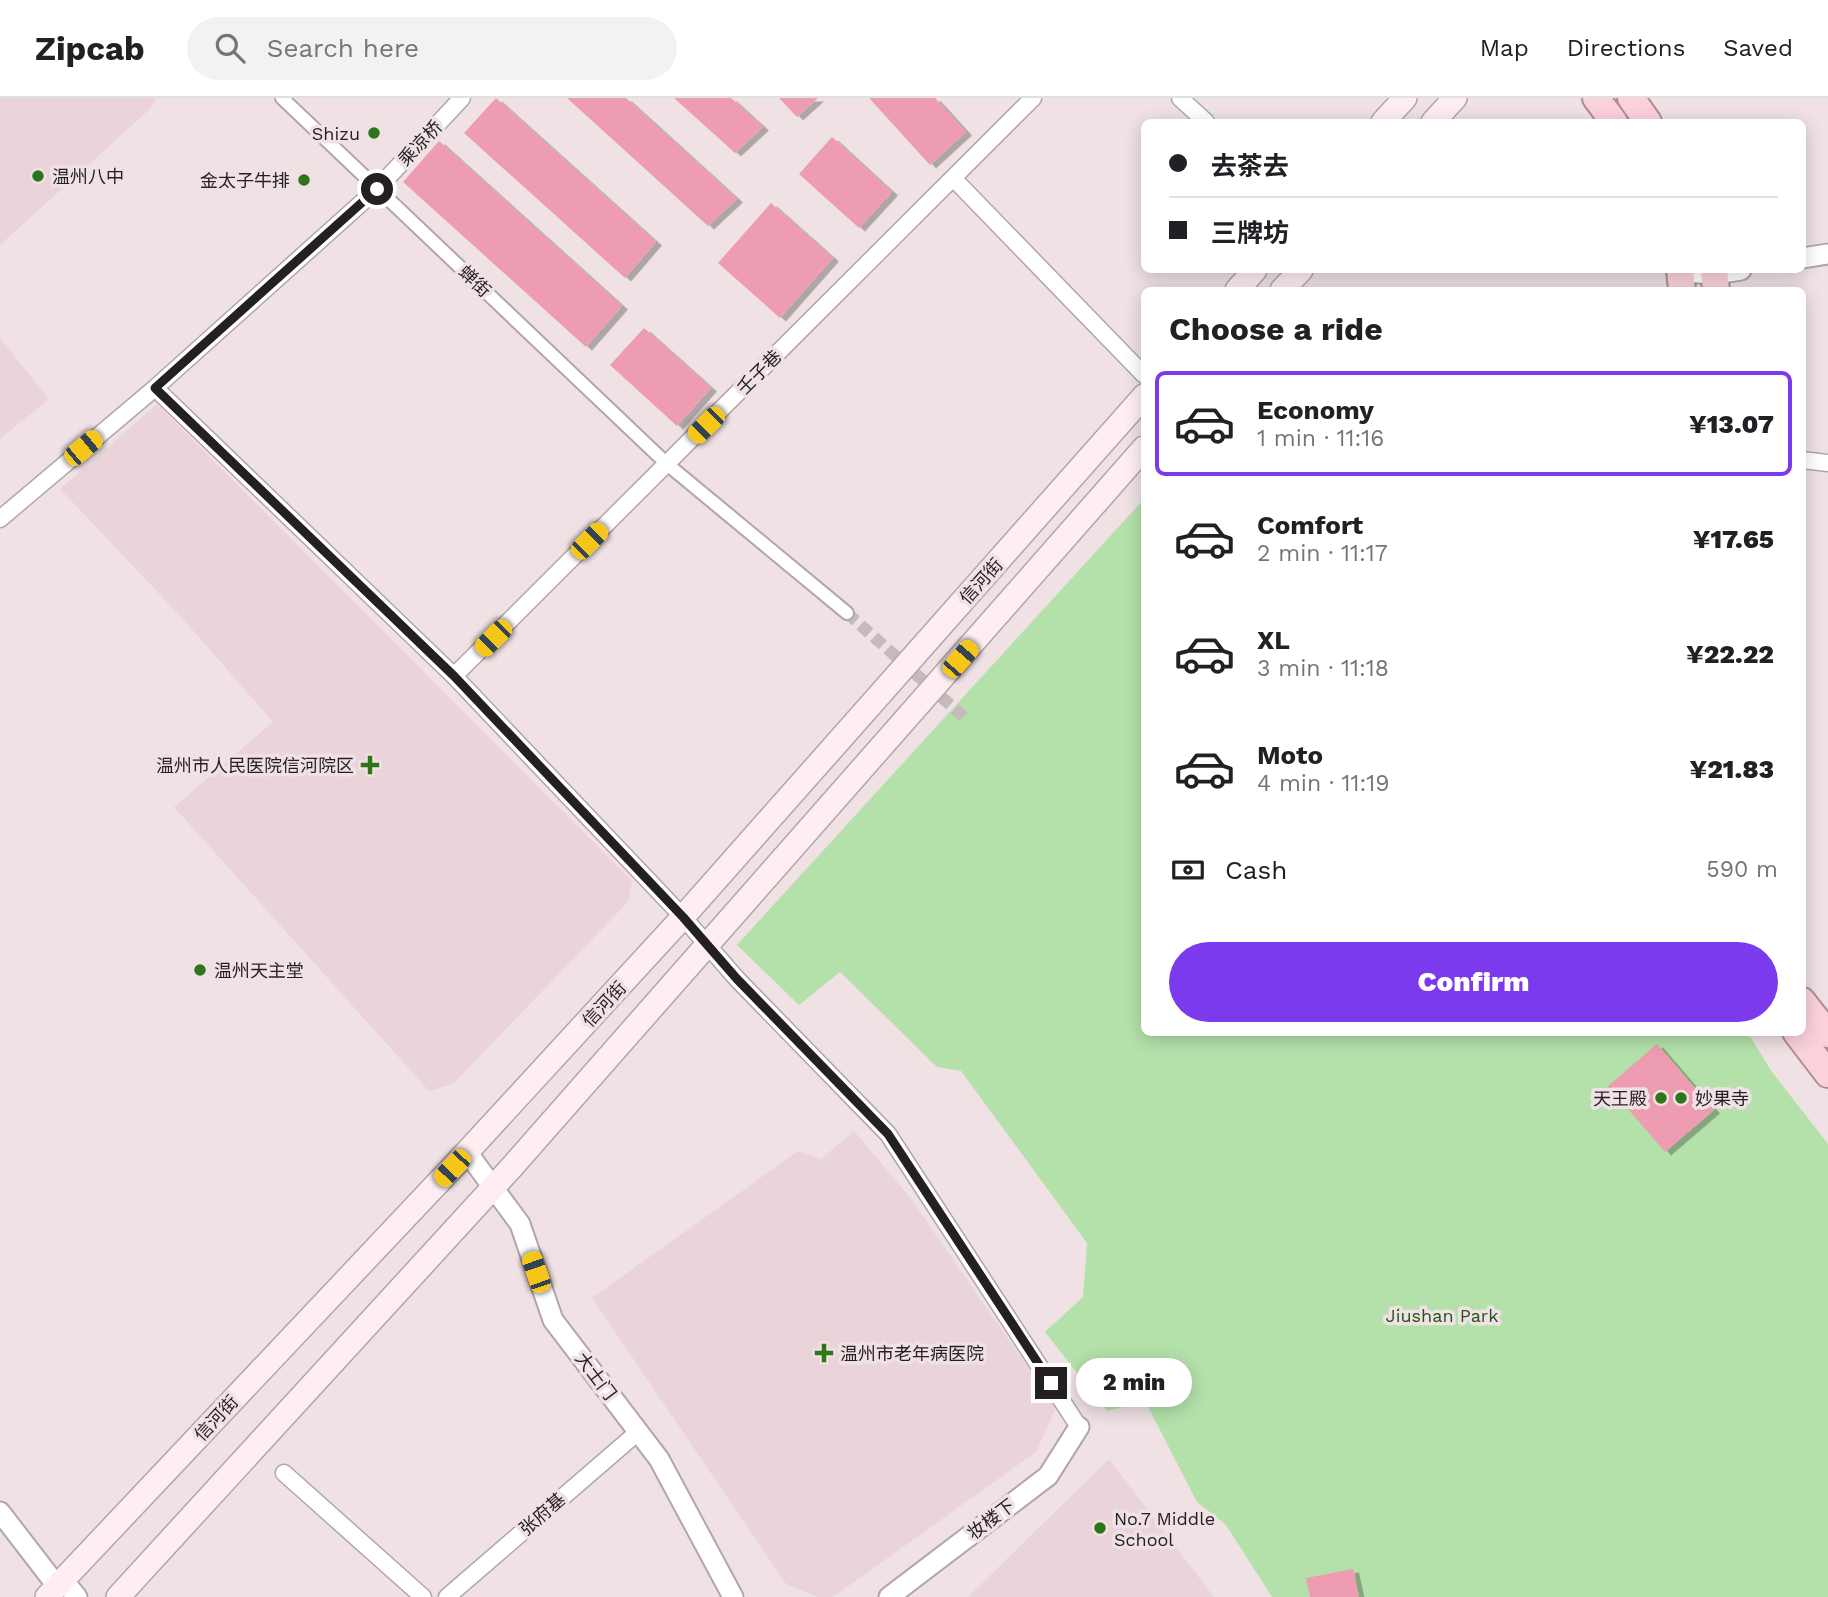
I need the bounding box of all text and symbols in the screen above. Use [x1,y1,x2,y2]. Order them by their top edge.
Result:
search box [187,17,677,80]
text: Zipcab [35,29,145,68]
icon: search [211,29,249,67]
text: Search here [267,33,419,63]
text: Map [1480,34,1529,62]
text: Directions [1567,34,1685,62]
text: Saved [1723,34,1793,62]
street label: 乘凉桥 [394,116,446,170]
place label: Shizu [312,123,360,144]
marker: Shizu [366,125,382,141]
text: 去茶去 [1211,151,1289,181]
place label: 温州八中 [52,166,124,187]
marker: 温州八中 [30,168,46,184]
place label: 金太子牛排 [200,170,290,191]
marker: 金太子牛排 [296,172,312,188]
route start [361,173,393,205]
text: 三牌坊 [1211,218,1289,248]
street label: 蝉街 [455,261,495,301]
text: Choose a ride [1169,310,1383,348]
street label: 壬子巷 [732,345,786,399]
icon: car [1173,392,1236,455]
text: Economy [1257,395,1374,425]
car [684,403,729,447]
text: ¥13.07 [1689,409,1774,439]
text: 1 min · 11:16 [1257,425,1384,452]
car [61,426,106,470]
icon: car [1173,507,1236,570]
text: Comfort [1257,510,1363,540]
car [567,519,612,563]
text: ¥17.65 [1693,524,1774,554]
text: 2 min · 11:17 [1257,540,1388,567]
street label: 信河街 [955,554,1007,608]
car [471,616,516,660]
icon: car [1173,622,1236,685]
text: XL [1257,625,1290,655]
car [939,636,982,682]
text: ¥22.22 [1686,639,1774,669]
text: 3 min · 11:18 [1257,655,1389,682]
icon: car [1173,737,1236,800]
text: Moto [1257,740,1323,770]
text: ¥21.83 [1689,754,1774,784]
place label: 温州市人民医院信河院区 [156,755,354,776]
marker: 温州市人民医院信河院区 [360,755,380,775]
text: 4 min · 11:19 [1257,770,1390,797]
icon: cash [1169,851,1207,889]
text: Cash [1225,855,1287,885]
text: 590 m [1706,856,1778,883]
button: Confirm [1169,942,1778,1022]
place label: 温州天主堂 [214,960,304,981]
marker: 温州天主堂 [192,962,208,978]
street label: 信河街 [578,977,630,1031]
place label: 天王殿 [1593,1088,1647,1109]
place label: 妙果寺 [1695,1088,1749,1109]
marker: 天王殿 [1653,1090,1669,1106]
marker: 妙果寺 [1673,1090,1689,1106]
car [430,1145,475,1191]
car [520,1249,553,1295]
park label: Jiushan Park [1386,1305,1498,1326]
marker: 温州市老年病医院 [814,1343,834,1363]
place label: 温州市老年病医院 [840,1343,984,1364]
street label: 大士门 [571,1348,621,1404]
callout: 2 min [1076,1358,1191,1408]
route end [1035,1367,1067,1399]
text: 2 min [1103,1369,1165,1396]
street label: 信河街 [190,1391,242,1445]
street label: 张府基 [515,1488,569,1540]
street label: 妆楼下 [963,1494,1019,1544]
place label: No.7 Middle School [1114,1508,1215,1550]
marker: No.7 Middle School [1092,1520,1108,1536]

